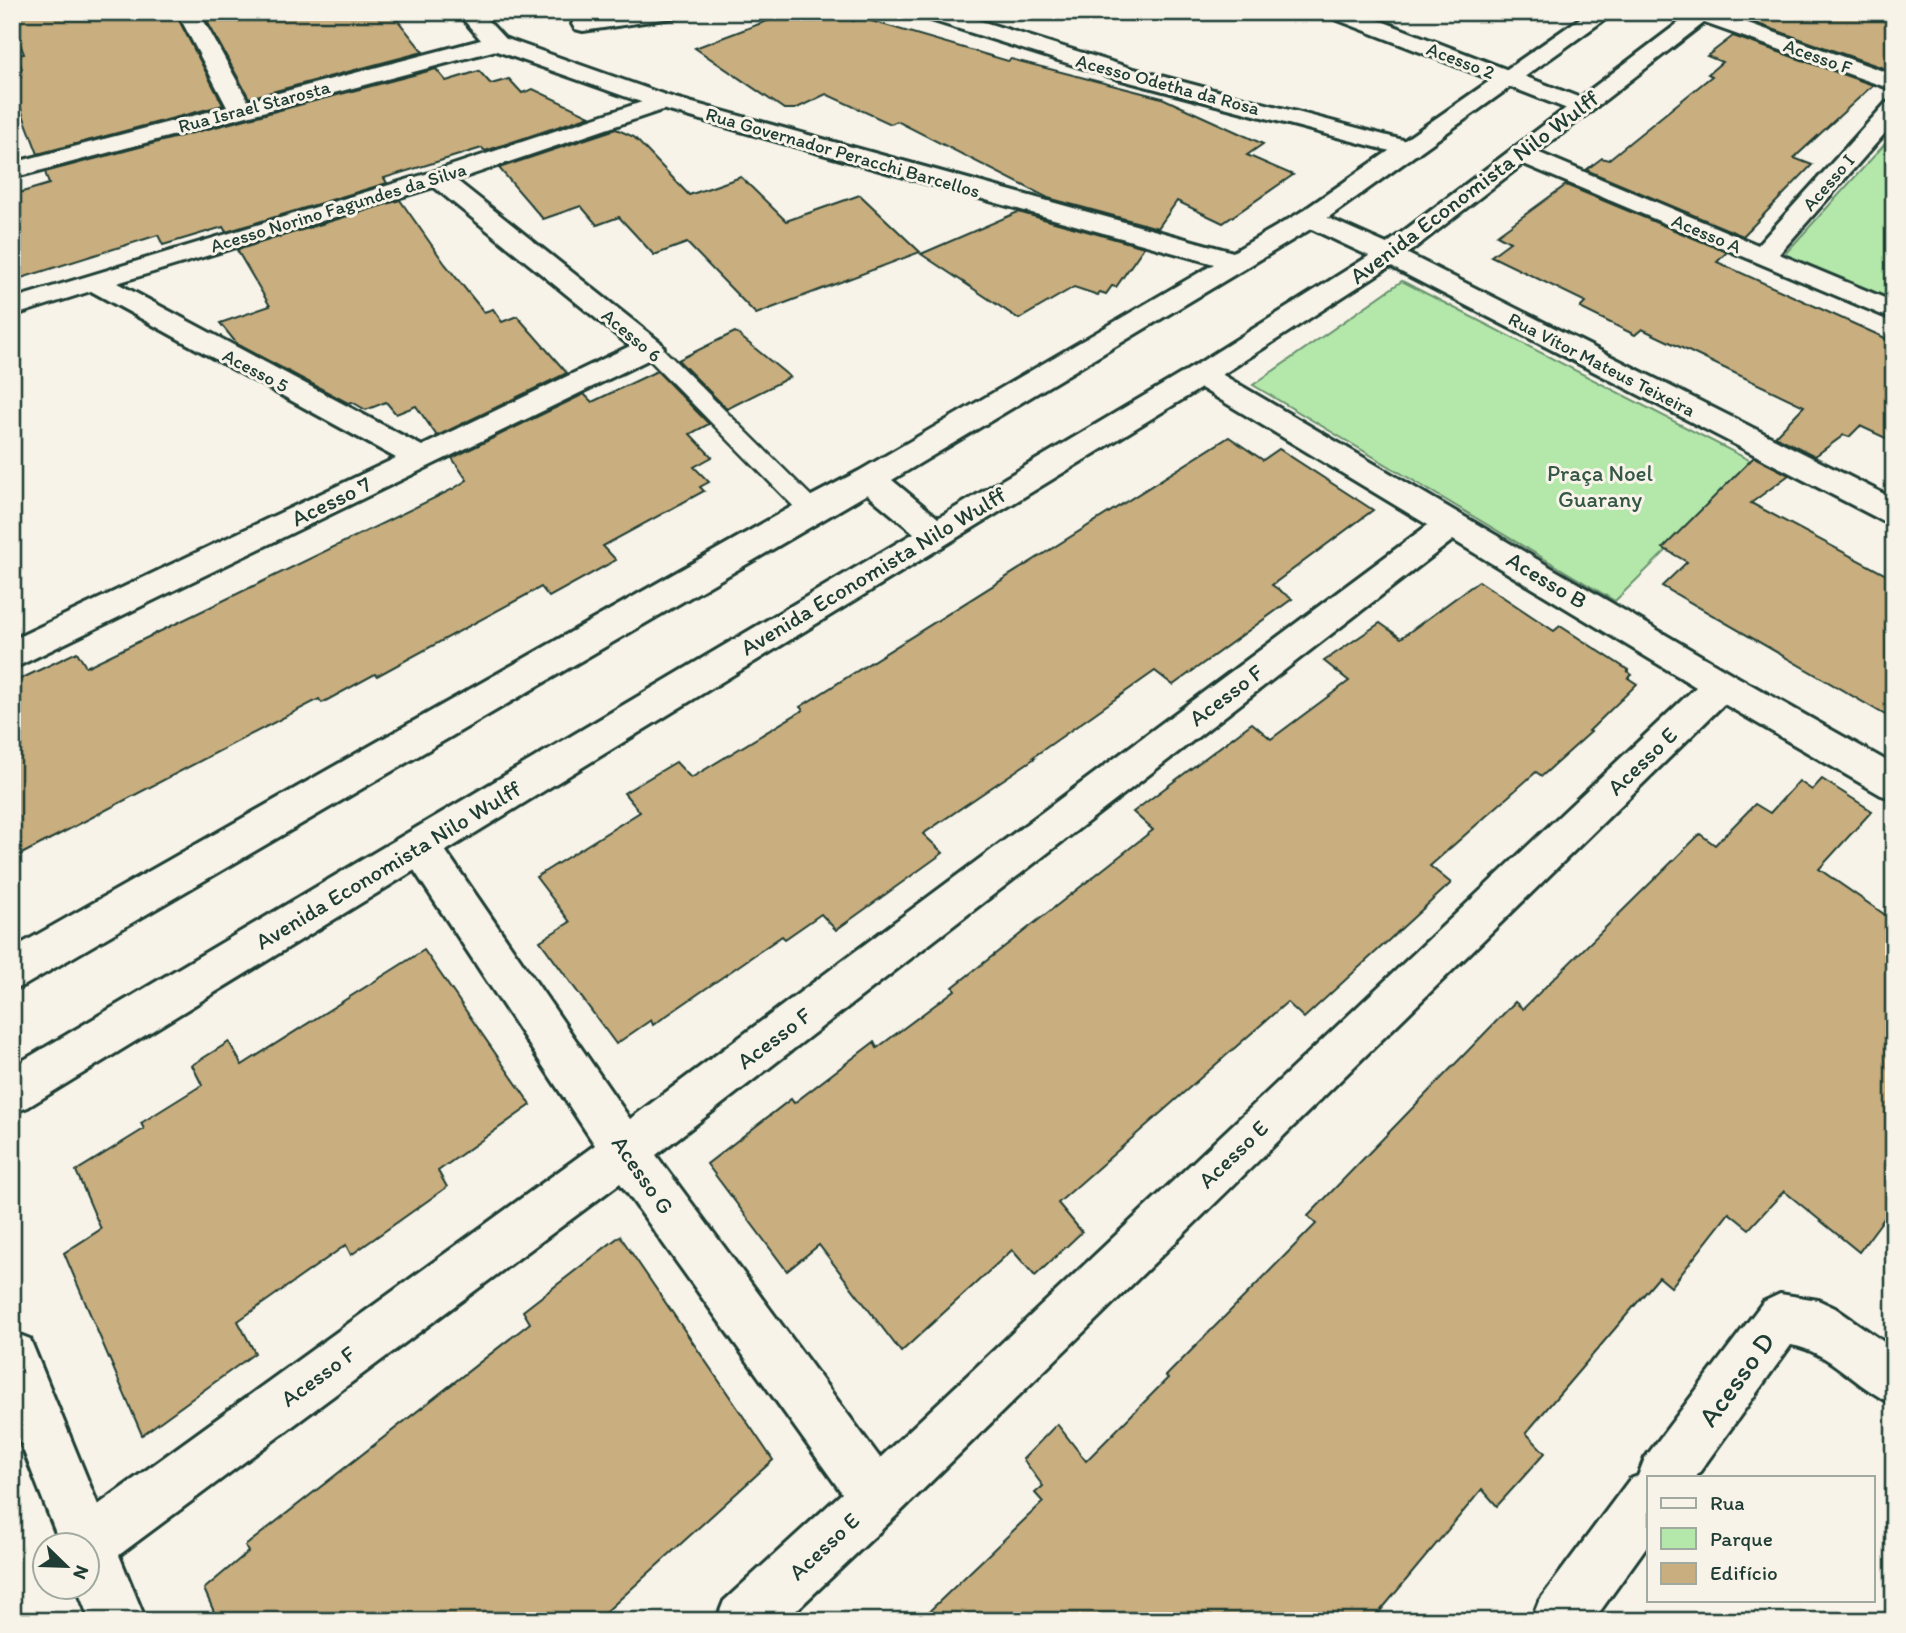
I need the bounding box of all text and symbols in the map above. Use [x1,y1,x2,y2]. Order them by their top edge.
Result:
street label: Acesso F [1781,34,1855,79]
street label: Acesso 2 [1424,37,1498,84]
street label: Acesso Odetha da Rosa [1073,49,1262,120]
street label: Rua Israel Starosta [176,75,333,138]
street label: Avenida Economista Nilo Wulff [1344,84,1604,290]
street label: Rua Governador Peracchi Barcellos [703,102,983,203]
street label: Acesso I [1797,149,1859,216]
street label: Acesso Norino Fagundes da Silva [207,158,469,257]
street label: Acesso A [1669,209,1745,258]
street label: Acesso 6 [597,304,666,367]
street label: Rua Vítor Mateus Teixeira [1504,307,1699,422]
street label: Acesso 5 [219,344,293,397]
park label: Praça Noel Guarany [1547,459,1654,513]
street label: Acesso 7 [287,470,375,532]
street label: Avenida Economista Nilo Wulff [735,480,1011,661]
street label: Acesso B [1502,545,1592,615]
street label: Acesso F [1183,658,1269,732]
street label: Acesso E [1601,721,1683,801]
street label: Avenida Economista Nilo Wulff [250,774,526,955]
street label: Acesso F [731,1001,817,1075]
street label: Acesso E [1192,1114,1274,1194]
street label: Acesso G [606,1130,680,1220]
street label: Acesso D [1690,1325,1782,1433]
street label: Acesso F [275,1339,361,1413]
legend [1647,1476,1874,1602]
text: Rua [1710,1490,1745,1515]
street label: Acesso E [783,1506,865,1586]
text: Parque [1710,1526,1773,1551]
north arrow [32,1532,102,1602]
text: Edifício [1710,1560,1778,1585]
text: N [68,1562,94,1583]

